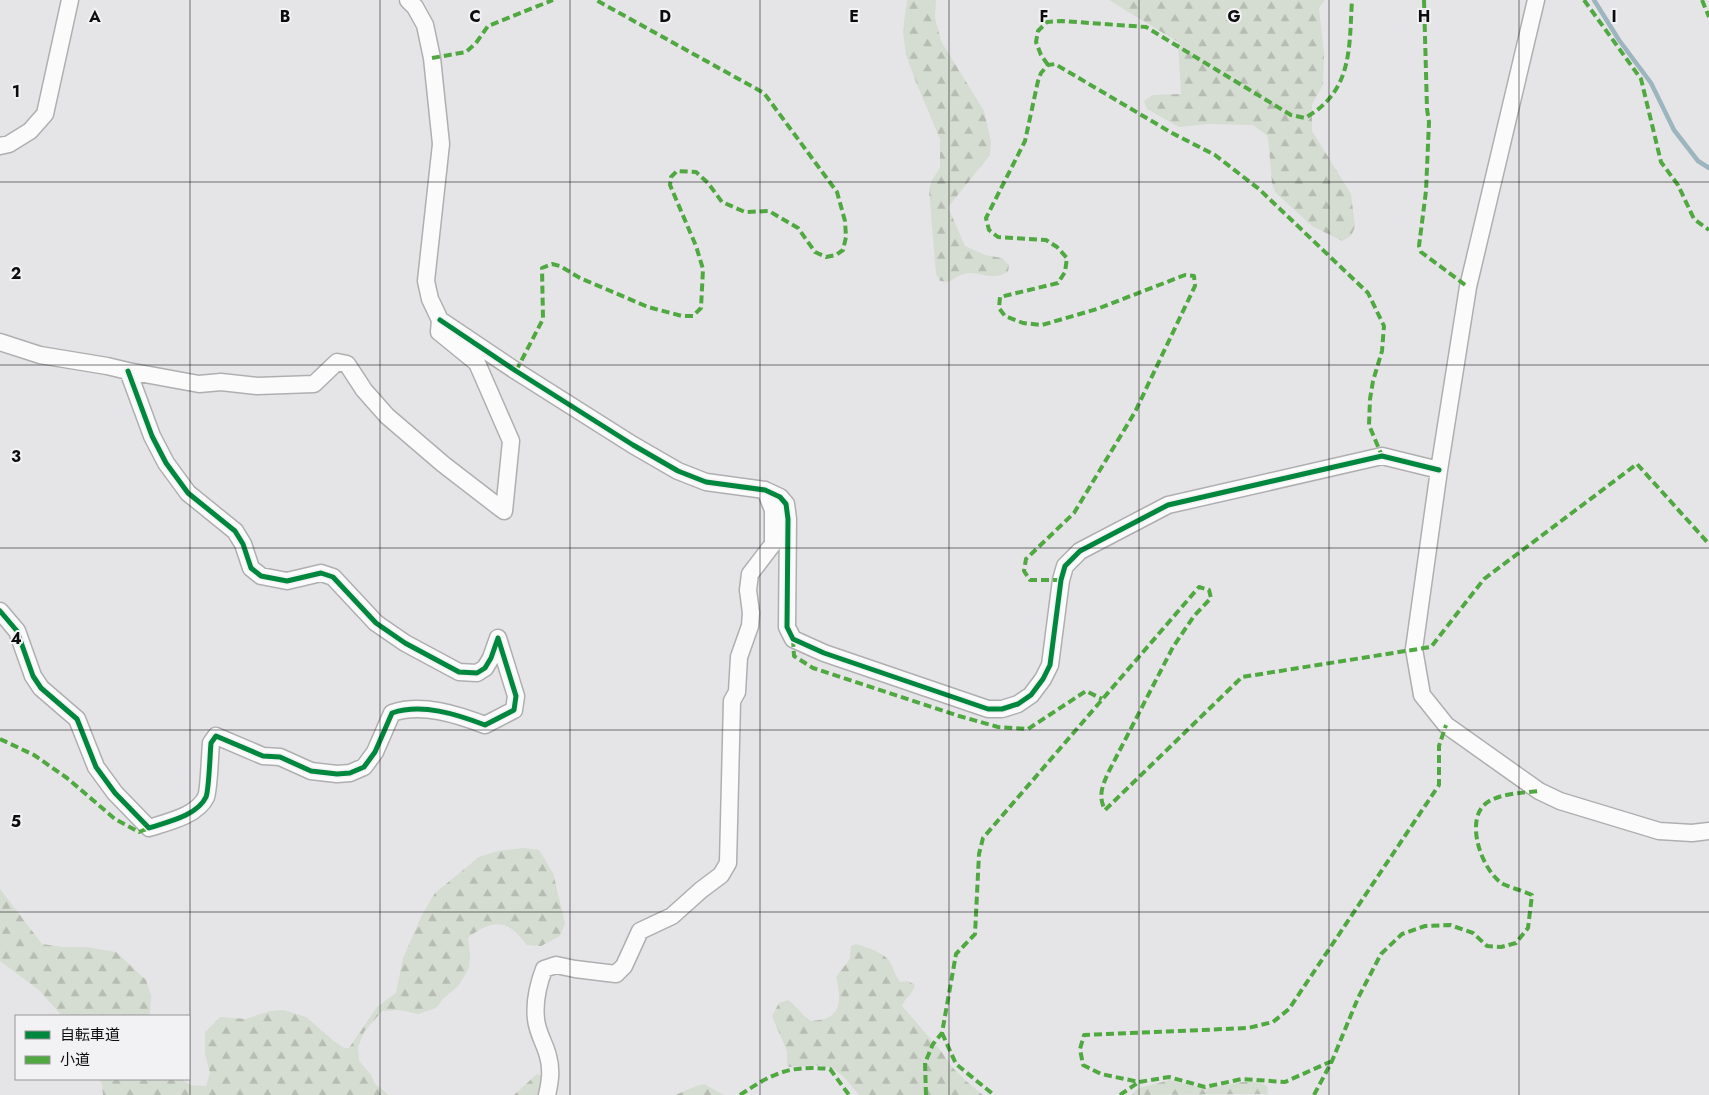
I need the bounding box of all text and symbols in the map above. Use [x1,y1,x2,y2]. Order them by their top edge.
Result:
text: A [88,5,101,28]
text: B [280,5,290,28]
text: C [469,5,481,28]
text: D [659,5,671,28]
text: E [849,5,859,28]
text: F [1040,5,1048,28]
text: G [1227,5,1241,28]
text: H [1418,5,1430,28]
text: I [1611,5,1617,28]
text: 1 [12,80,20,103]
text: 2 [11,262,21,285]
text: 3 [11,445,21,468]
text: 4 [10,627,22,650]
text: 5 [11,810,21,833]
legend [15,1015,190,1080]
text: 自転車道 [60,1024,120,1046]
text: 小道 [60,1049,90,1071]

